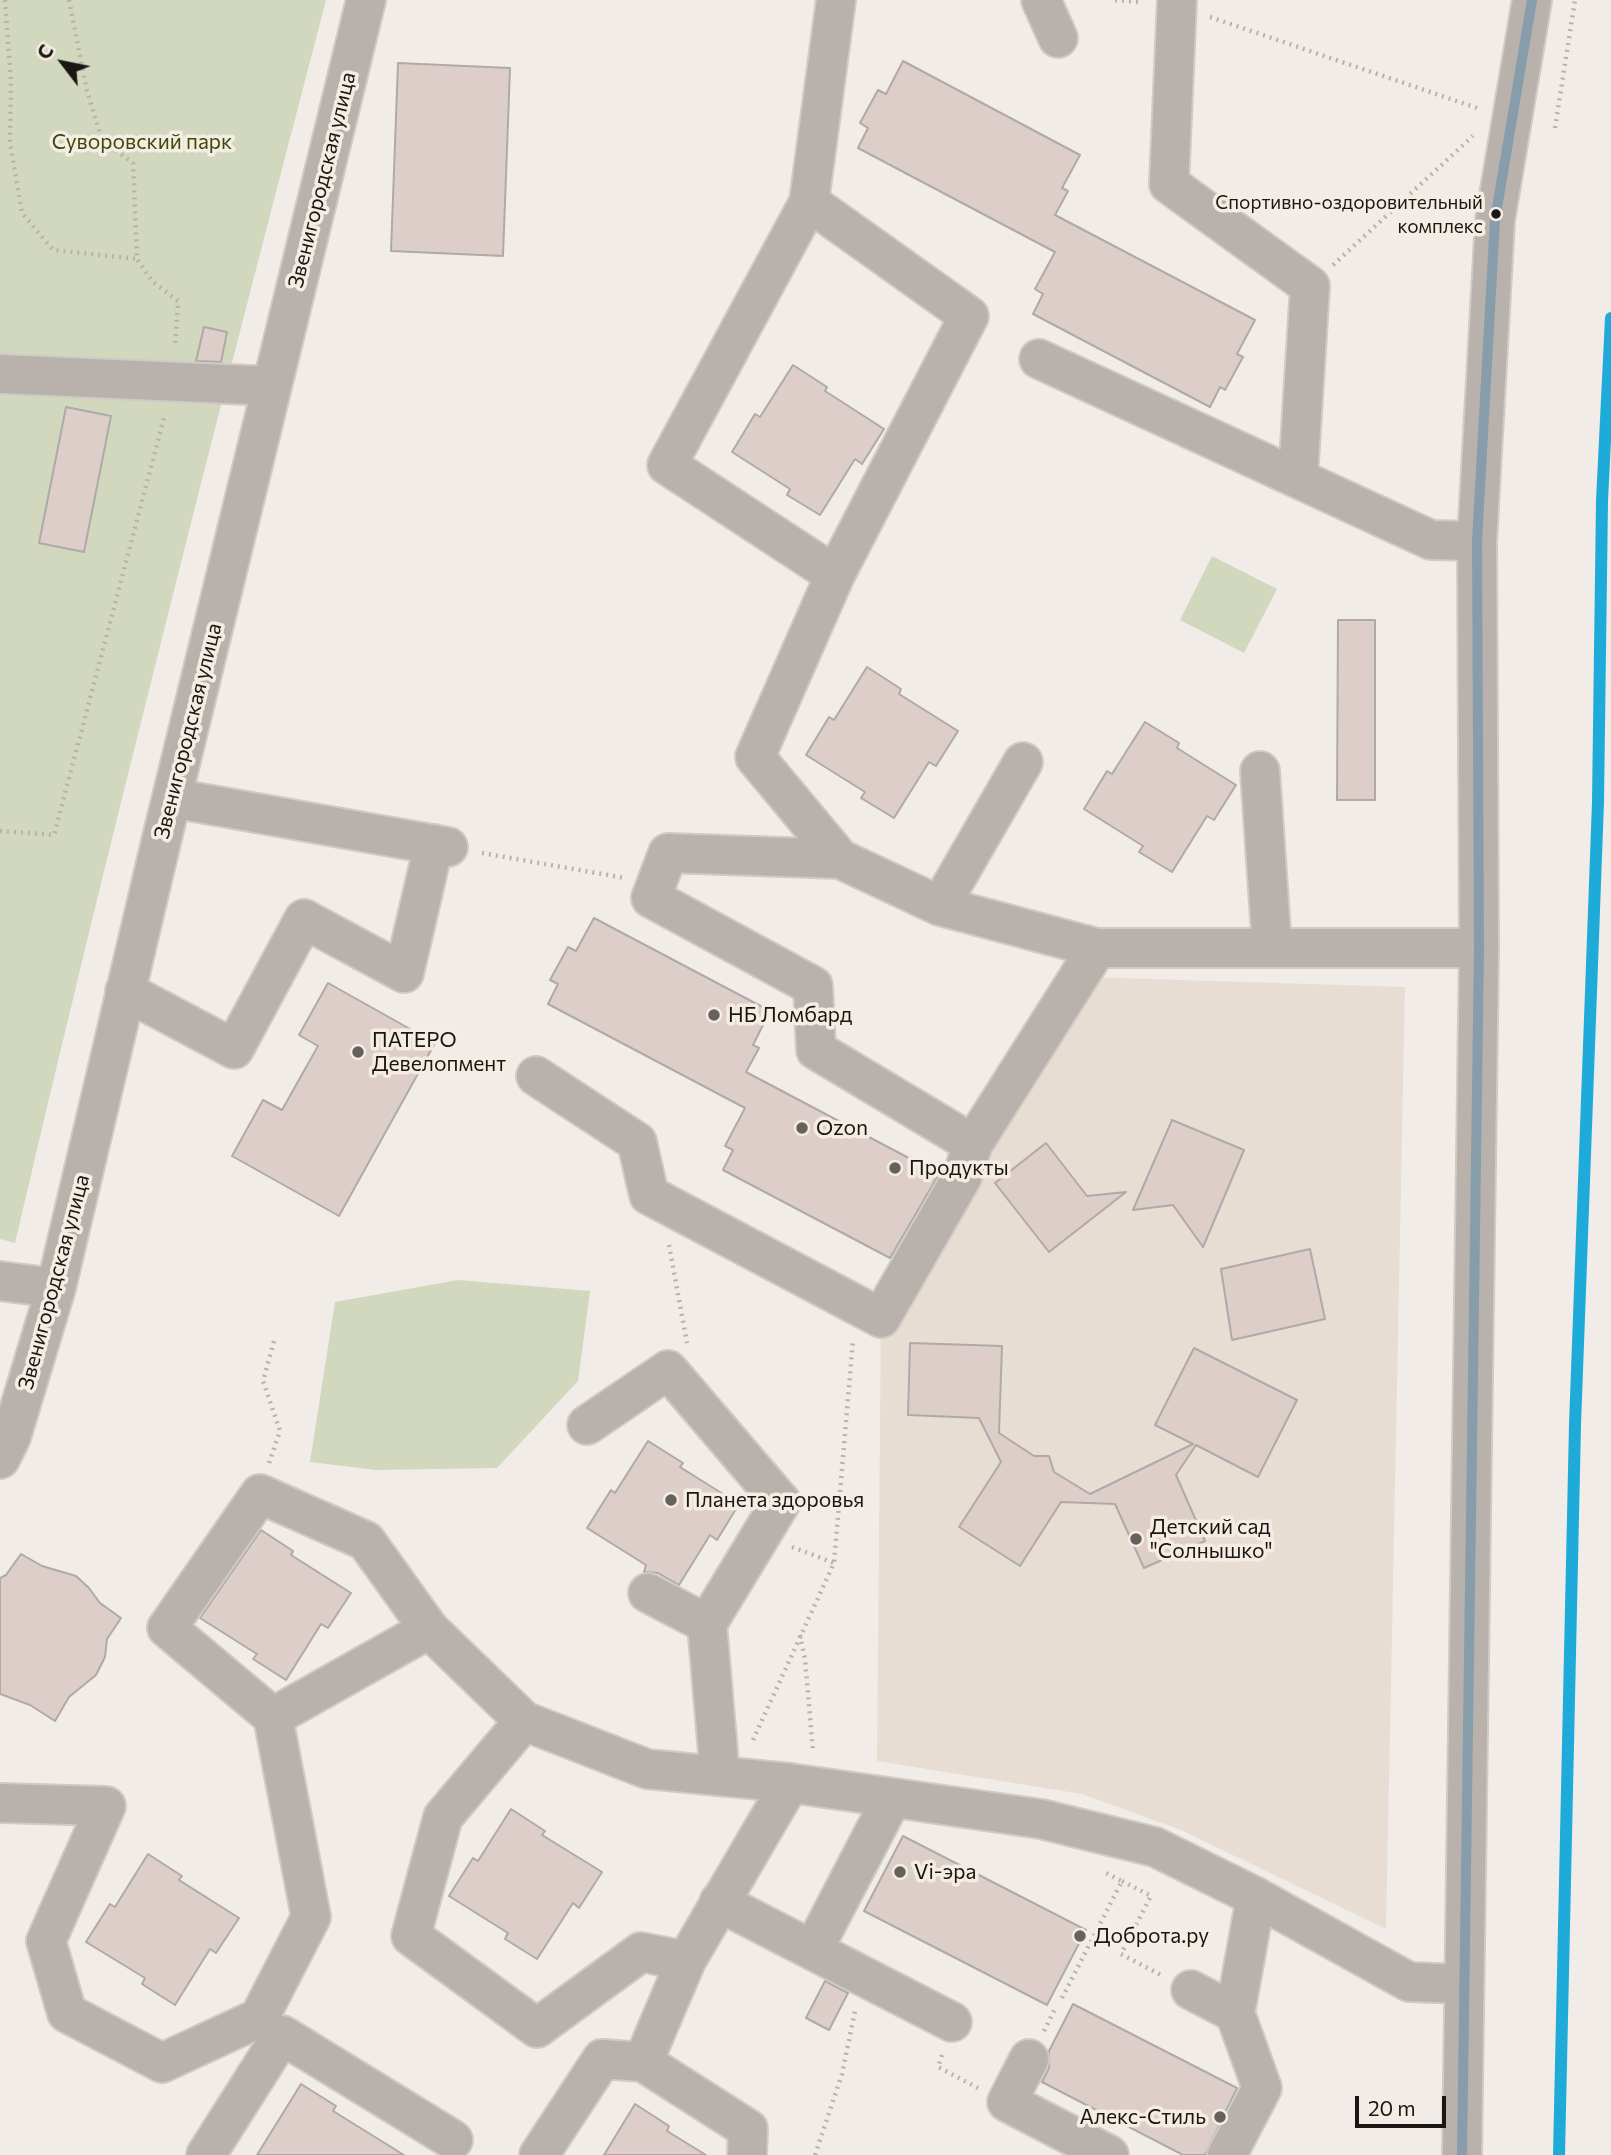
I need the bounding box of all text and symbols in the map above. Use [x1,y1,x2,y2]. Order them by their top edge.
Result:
north arrow [28,28,98,98]
text: С [32,40,58,63]
street label: Звенигородская улица [283,69,361,291]
park label: Суворовский парк [52,129,232,155]
place label: Спортивно-оздоровительный комплекс [1215,192,1483,236]
marker: Спортивно-оздоровительный комплекс [1489,207,1503,221]
street label: Звенигородская улица [149,620,227,842]
place label: НБ Ломбард [728,1002,852,1028]
marker: НБ Ломбард [706,1007,722,1023]
place label: ПАТЕРО Девелопмент [372,1027,506,1077]
marker: ПАТЕРО Девелопмент [350,1044,366,1060]
place label: Ozon [816,1115,868,1141]
marker: Ozon [794,1120,810,1136]
place label: Продукты [909,1155,1009,1181]
marker: Продукты [887,1160,903,1176]
street label: Звенигородская улица [13,1172,95,1392]
place label: Планета здоровья [685,1487,864,1513]
marker: Планета здоровья [663,1492,679,1508]
place label: Детский сад "Солнышко" [1150,1514,1272,1564]
marker: Детский сад "Солнышко" [1128,1531,1144,1547]
place label: Vi-эра [914,1859,976,1885]
marker: Vi-эра [892,1864,908,1880]
place label: Доброта.ру [1094,1923,1209,1949]
marker: Доброта.ру [1072,1928,1088,1944]
scale bar [1359,2082,1450,2126]
text: 20 m [1368,2095,1416,2120]
place label: Алекс-Стиль [1079,2104,1206,2130]
marker: Алекс-Стиль [1212,2109,1228,2125]

